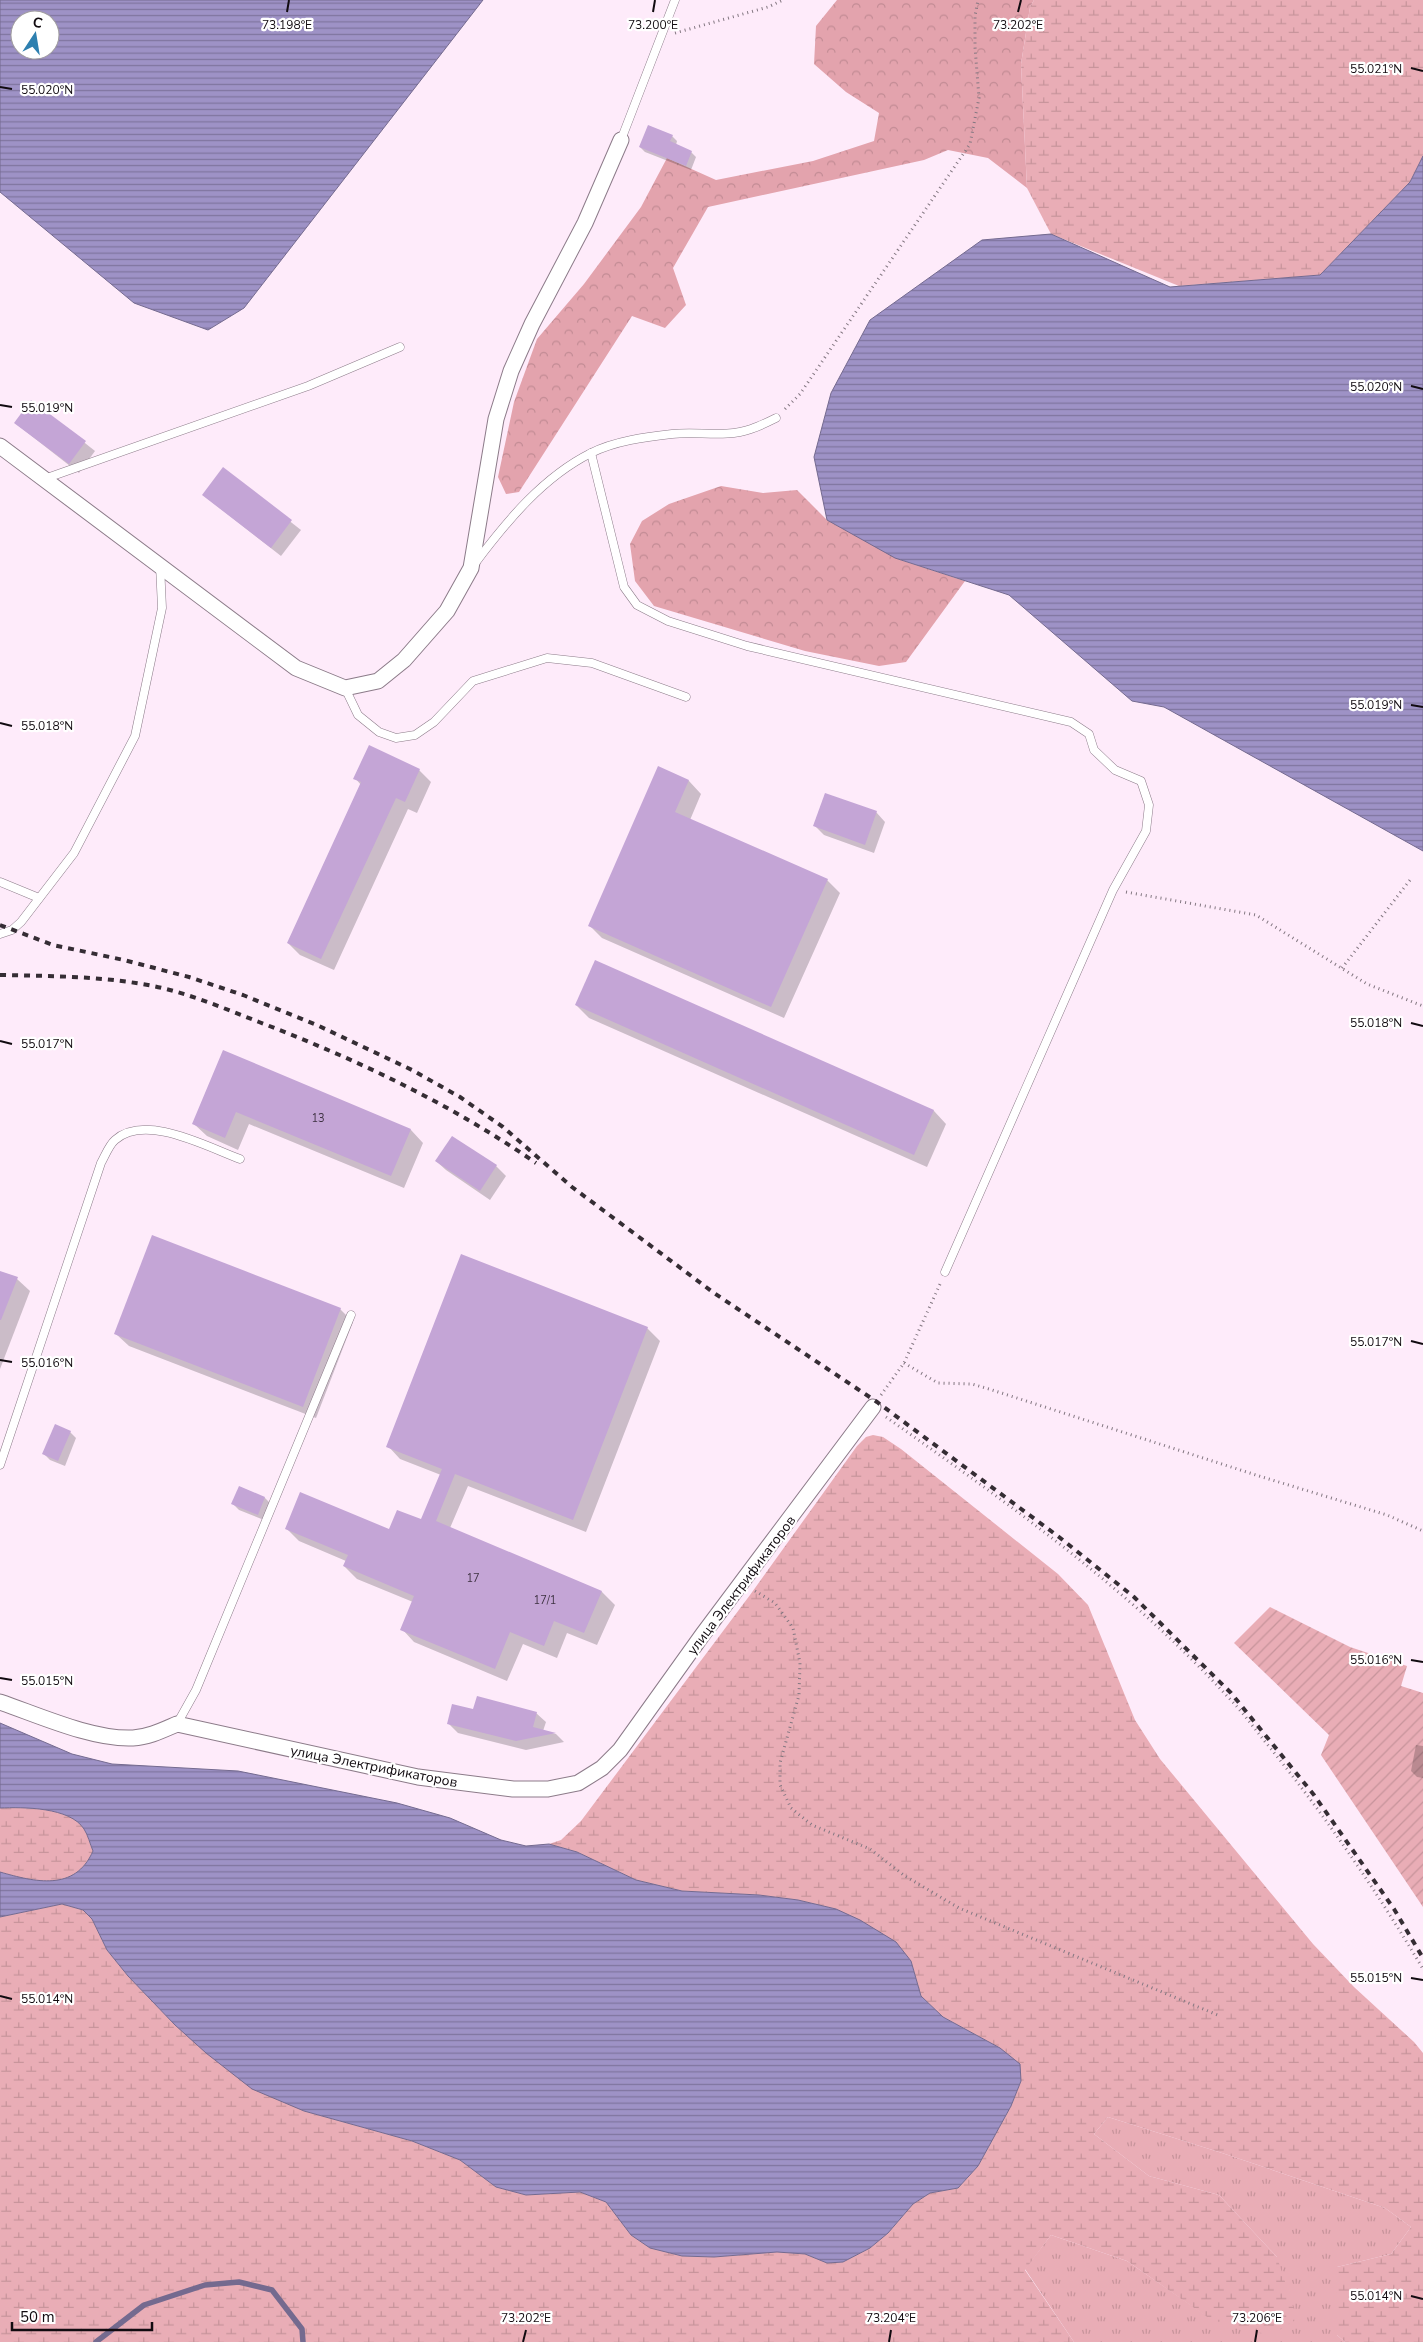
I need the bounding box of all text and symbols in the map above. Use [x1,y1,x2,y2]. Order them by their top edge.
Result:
north arrow [10,10,60,60]
text: С [31,12,45,33]
text: 73.198°E [262,17,312,33]
text: 73.200°E [628,17,678,33]
text: 73.202°E [993,17,1043,33]
text: 55.021°N [1350,61,1402,77]
text: 55.020°N [21,82,73,98]
text: 55.020°N [1350,379,1402,395]
text: 55.019°N [21,400,73,416]
text: 55.019°N [1350,697,1402,713]
text: 55.018°N [21,718,73,734]
text: 55.018°N [1350,1015,1402,1031]
text: 55.017°N [21,1036,73,1052]
house number: 13 [311,1111,325,1126]
text: 55.017°N [1350,1334,1402,1350]
text: 55.016°N [21,1355,73,1371]
street label: улица Электрификаторов [683,1512,800,1659]
house number: 17 [466,1571,480,1586]
house number: 17/1 [534,1593,556,1608]
text: 55.016°N [1350,1652,1402,1668]
text: 55.015°N [21,1673,73,1689]
street label: улица Электрификаторов [289,1741,459,1792]
text: 55.015°N [1350,1970,1402,1986]
text: 55.014°N [21,1991,73,2007]
text: 55.014°N [1350,2288,1402,2304]
scale bar [12,2300,152,2332]
text: 50 m [20,2307,55,2327]
text: 73.202°E [501,2310,551,2326]
text: 73.204°E [866,2310,916,2326]
text: 73.206°E [1232,2310,1282,2326]

